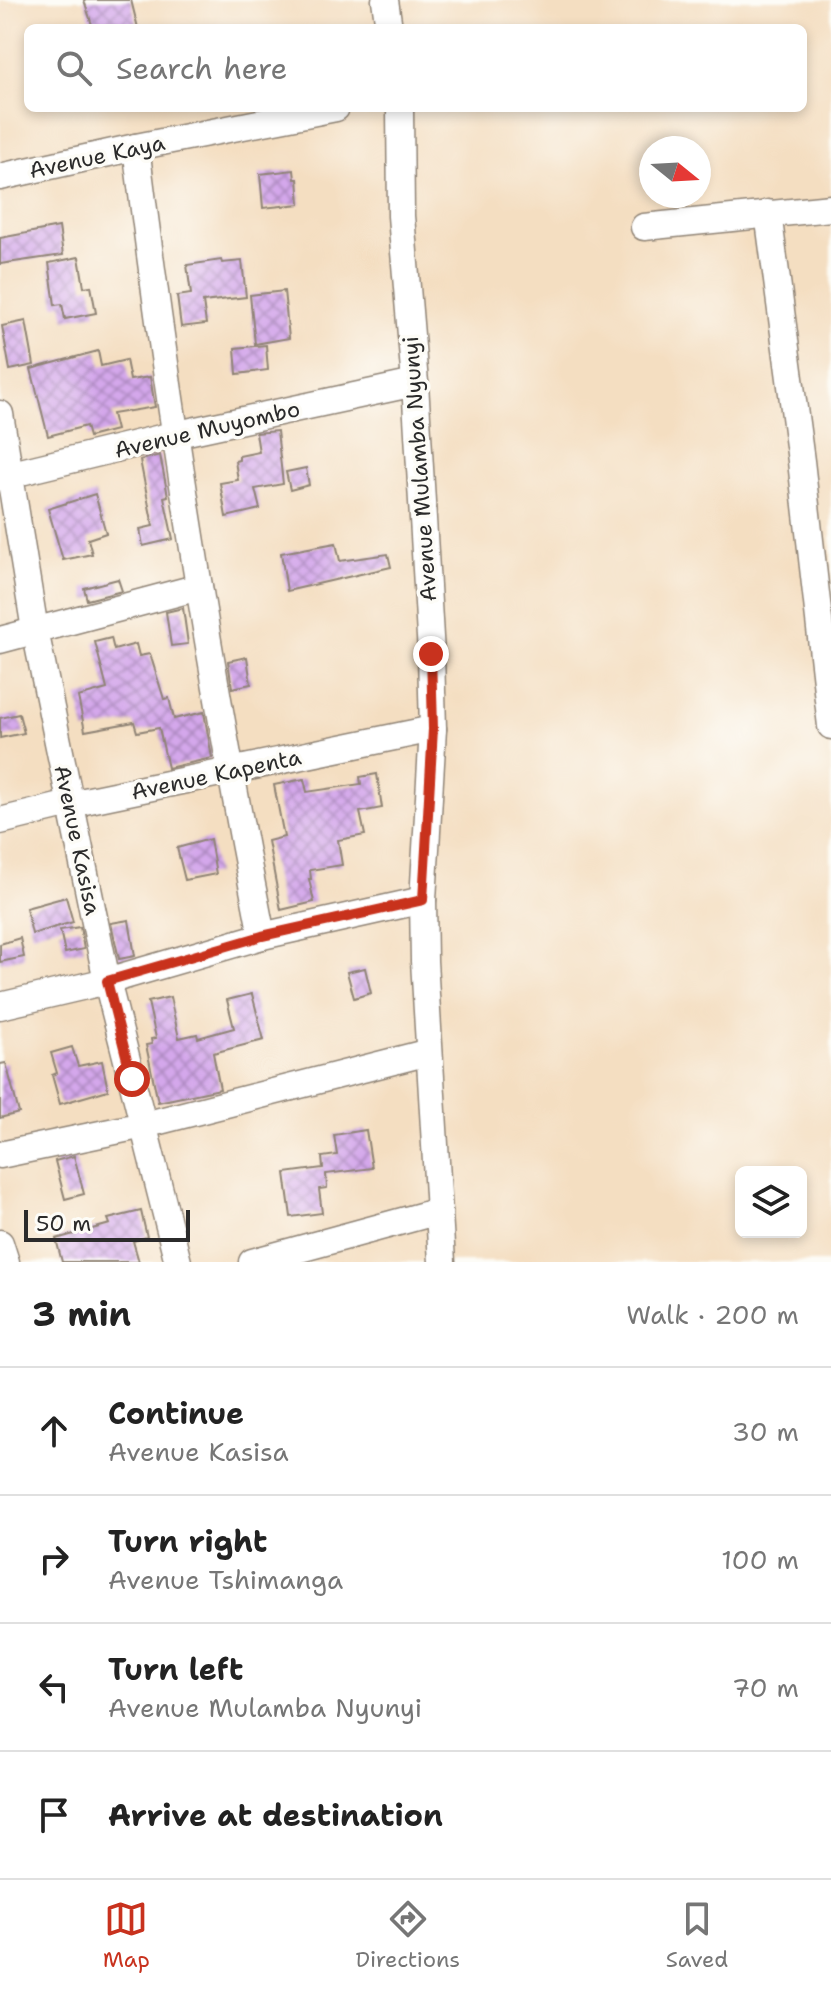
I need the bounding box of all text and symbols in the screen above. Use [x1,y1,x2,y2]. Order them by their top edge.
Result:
search box [24,24,807,112]
icon: search [52,46,96,90]
text: Search here [116,48,287,89]
street label: Avenue Kaya [26,128,168,185]
north arrow [639,136,711,208]
street label: Avenue Mulamba Nyunyi [396,335,443,603]
street label: Avenue Muyombo [111,394,303,465]
route end [413,636,449,672]
street label: Avenue Kapenta [128,742,304,807]
street label: Avenue Kasisa [47,762,108,918]
route start [114,1061,150,1097]
map controls [735,1166,807,1238]
button: layers [735,1166,807,1238]
scale bar [24,1206,190,1242]
text: 50 m [36,1209,91,1238]
text: 3 min [32,1291,131,1337]
text: Walk · 200 m [626,1297,799,1332]
text: Continue [108,1393,244,1434]
icon: ahead [32,1409,76,1453]
text: 30 m [732,1414,799,1449]
text: Avenue Kasisa [108,1434,289,1469]
text: Turn right [108,1521,267,1562]
icon: right [32,1537,76,1581]
text: 100 m [721,1542,799,1577]
text: Avenue Tshimanga [108,1562,343,1597]
text: Turn left [108,1649,243,1690]
icon: left [32,1665,76,1709]
text: 70 m [732,1670,799,1705]
text: Avenue Mulamba Nyunyi [108,1690,422,1725]
icon: arrive [32,1793,76,1837]
text: Arrive at destination [108,1795,443,1836]
tab: Map [103,1897,150,1974]
tab: Directions [355,1897,460,1974]
tab: Saved [666,1897,728,1974]

